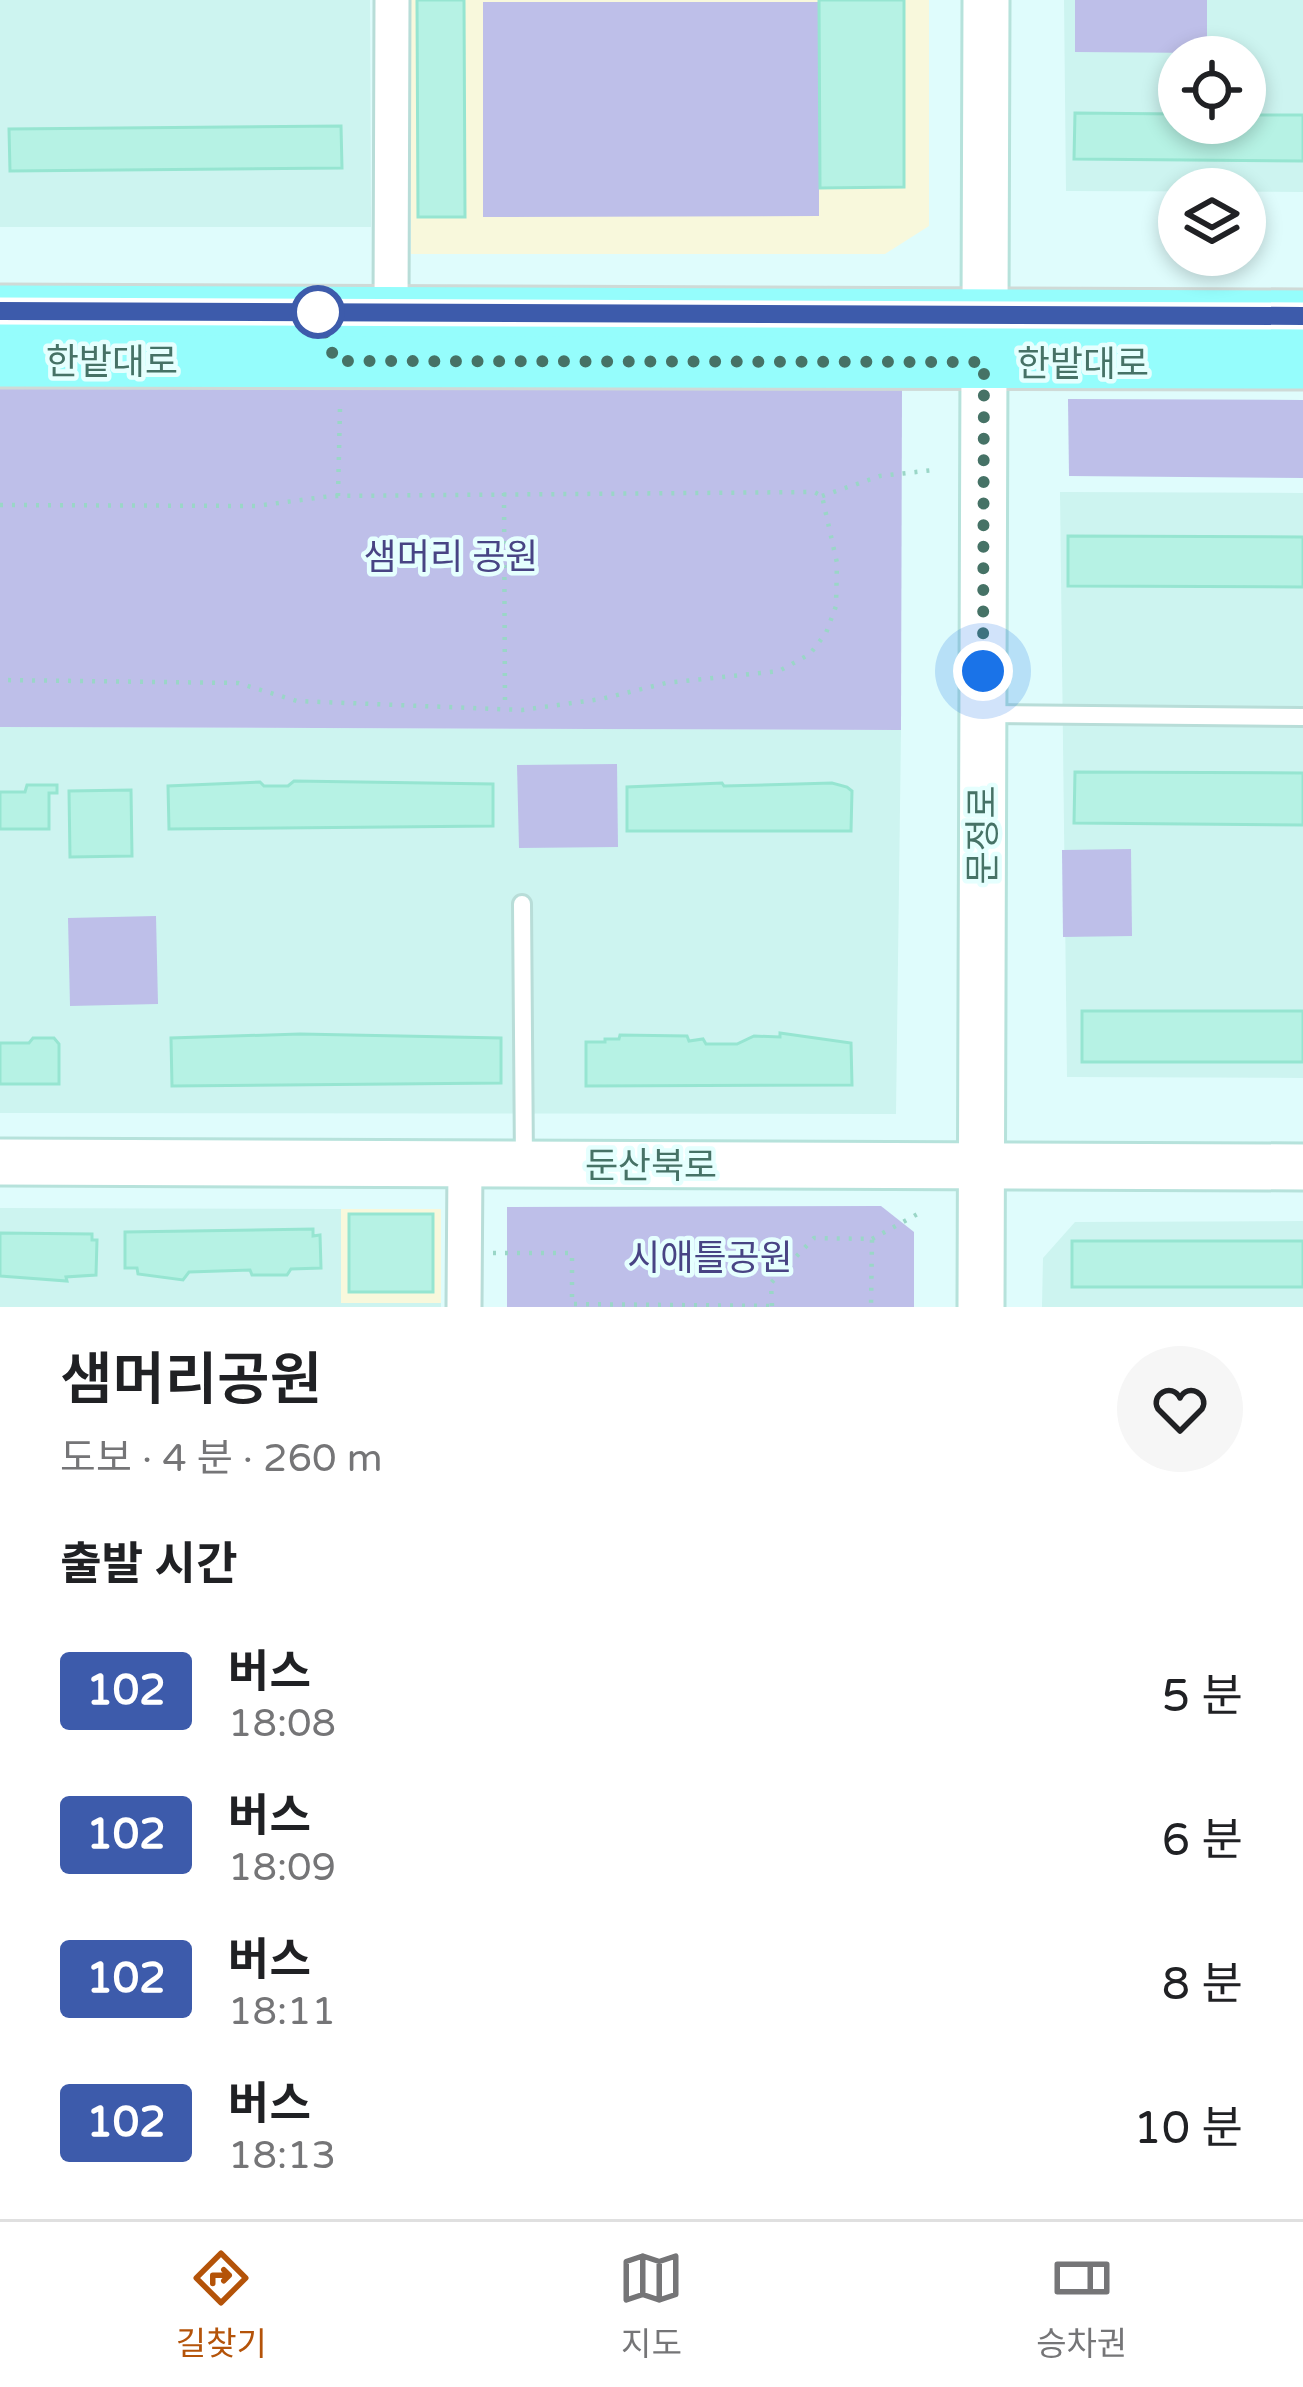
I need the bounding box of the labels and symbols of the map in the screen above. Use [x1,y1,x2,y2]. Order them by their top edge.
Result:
unlabelled marker [293,287,343,337]
street label: 한밭대로 [46,341,178,384]
street label: 한밭대로 [1017,343,1149,386]
park label: 샘머리 공원 [364,536,538,579]
your location [953,641,1013,701]
street label: 문정로 [962,785,1005,885]
street label: 둔산북로 [585,1145,717,1188]
park label: 시애틀공원 [627,1237,793,1280]

